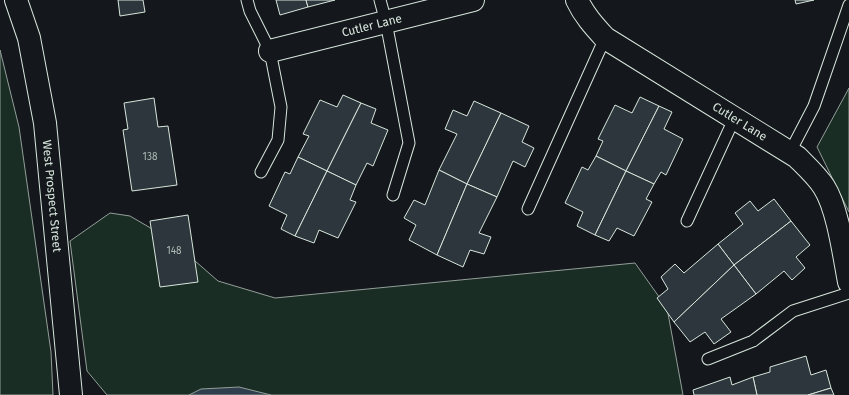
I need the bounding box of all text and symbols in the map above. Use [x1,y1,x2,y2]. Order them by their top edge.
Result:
street label: Cutler Lane [340,11,403,40]
street label: Cutler Lane [710,99,770,144]
street label: West Prospect Street [40,139,64,253]
house number: 138 [143,151,158,163]
house number: 148 [166,245,182,257]

